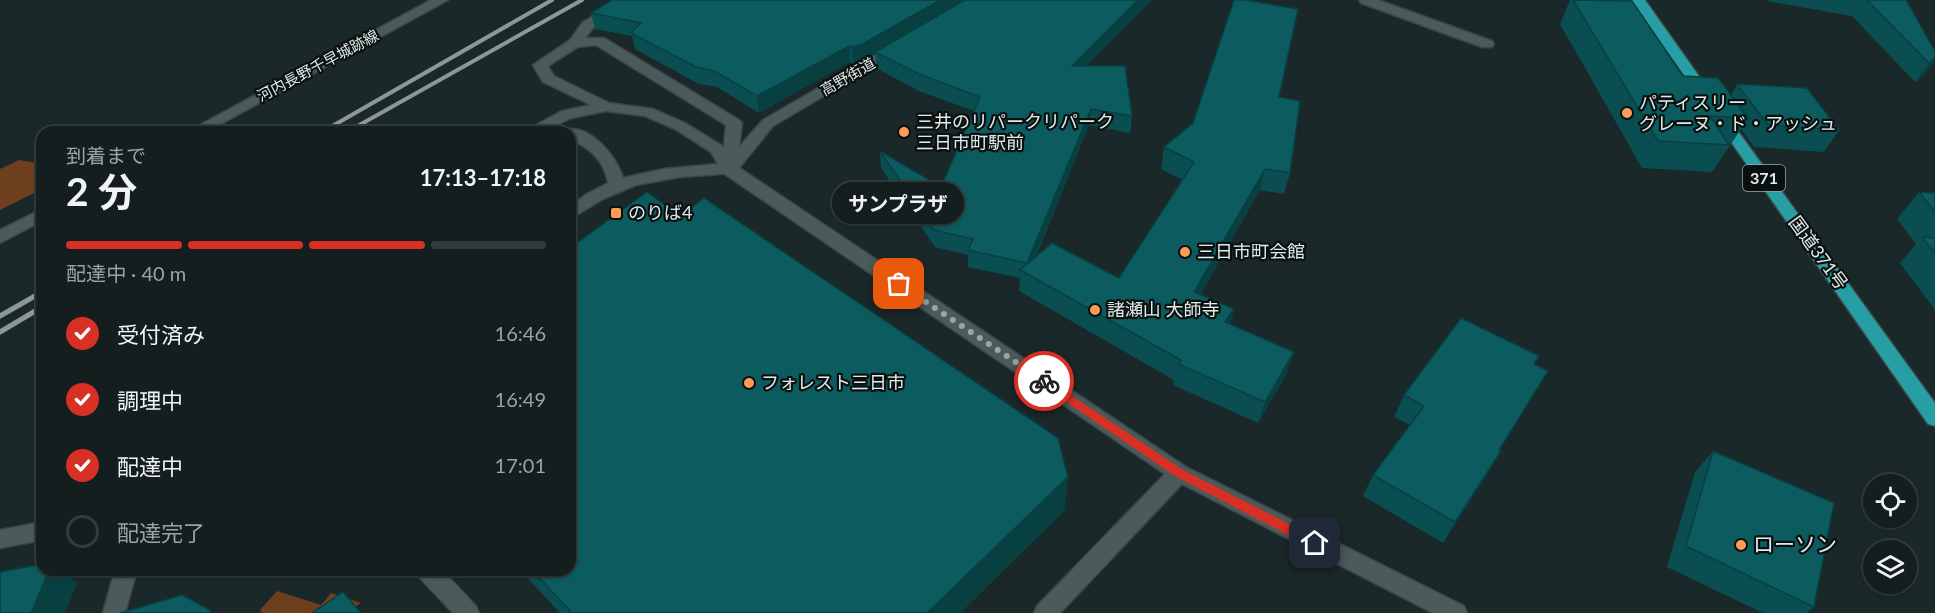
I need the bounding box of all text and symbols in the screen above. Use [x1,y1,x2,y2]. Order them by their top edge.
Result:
street label: 河内長野千早城跡線 [254,25,381,105]
street label: 高野街道 [817,53,878,99]
place label: パティスリー グレーヌ・ド・アッシュ [1639,91,1837,134]
marker: パティスリー グレーヌ・ド・アッシュ [1620,106,1634,120]
place label: 三井のリパークリパーク 三日市町駅前 [916,110,1114,153]
marker: 三井のリパークリパーク 三日市町駅前 [897,125,911,139]
text: 到着まで [66,143,146,167]
text: 17:13–17:18 [420,164,546,191]
road number: 371 [1743,165,1785,191]
text: 2 分 [66,168,137,214]
callout: サンプラザ [833,182,965,224]
text: サンプラザ [848,191,948,215]
place label: のりば4 [628,201,692,223]
marker: のりば4 [609,206,623,220]
street label: 国道371号 [1785,211,1853,293]
place label: 三日市町会館 [1197,240,1305,262]
marker: 三日市町会館 [1178,245,1192,259]
pin [873,258,924,309]
text: 配達中 · 40 m [66,261,186,285]
icon: bag [882,267,915,300]
place label: 諸瀬山 大師寺 [1107,298,1220,320]
marker: 諸瀬山 大師寺 [1088,303,1102,317]
icon: check [66,317,99,350]
text: 受付済み [117,321,205,348]
text: 16:46 [495,321,546,345]
courier [1014,351,1074,411]
icon: bike [1028,365,1061,398]
place label: フォレスト三日市 [761,371,905,393]
marker: フォレスト三日市 [742,376,756,390]
icon: check [66,383,99,416]
text: 調理中 [117,387,183,414]
text: 16:49 [495,387,546,411]
icon: check [66,449,99,482]
text: 配達中 [117,453,183,480]
text: 17:01 [495,453,546,477]
map controls [1863,474,1917,594]
button: locate [1863,474,1917,528]
pin [1289,517,1340,568]
text: 配達完了 [117,519,205,546]
icon: home [1298,526,1331,559]
place label: ローソン [1753,531,1837,556]
marker: ローソン [1734,538,1748,552]
button: layers [1863,540,1917,594]

